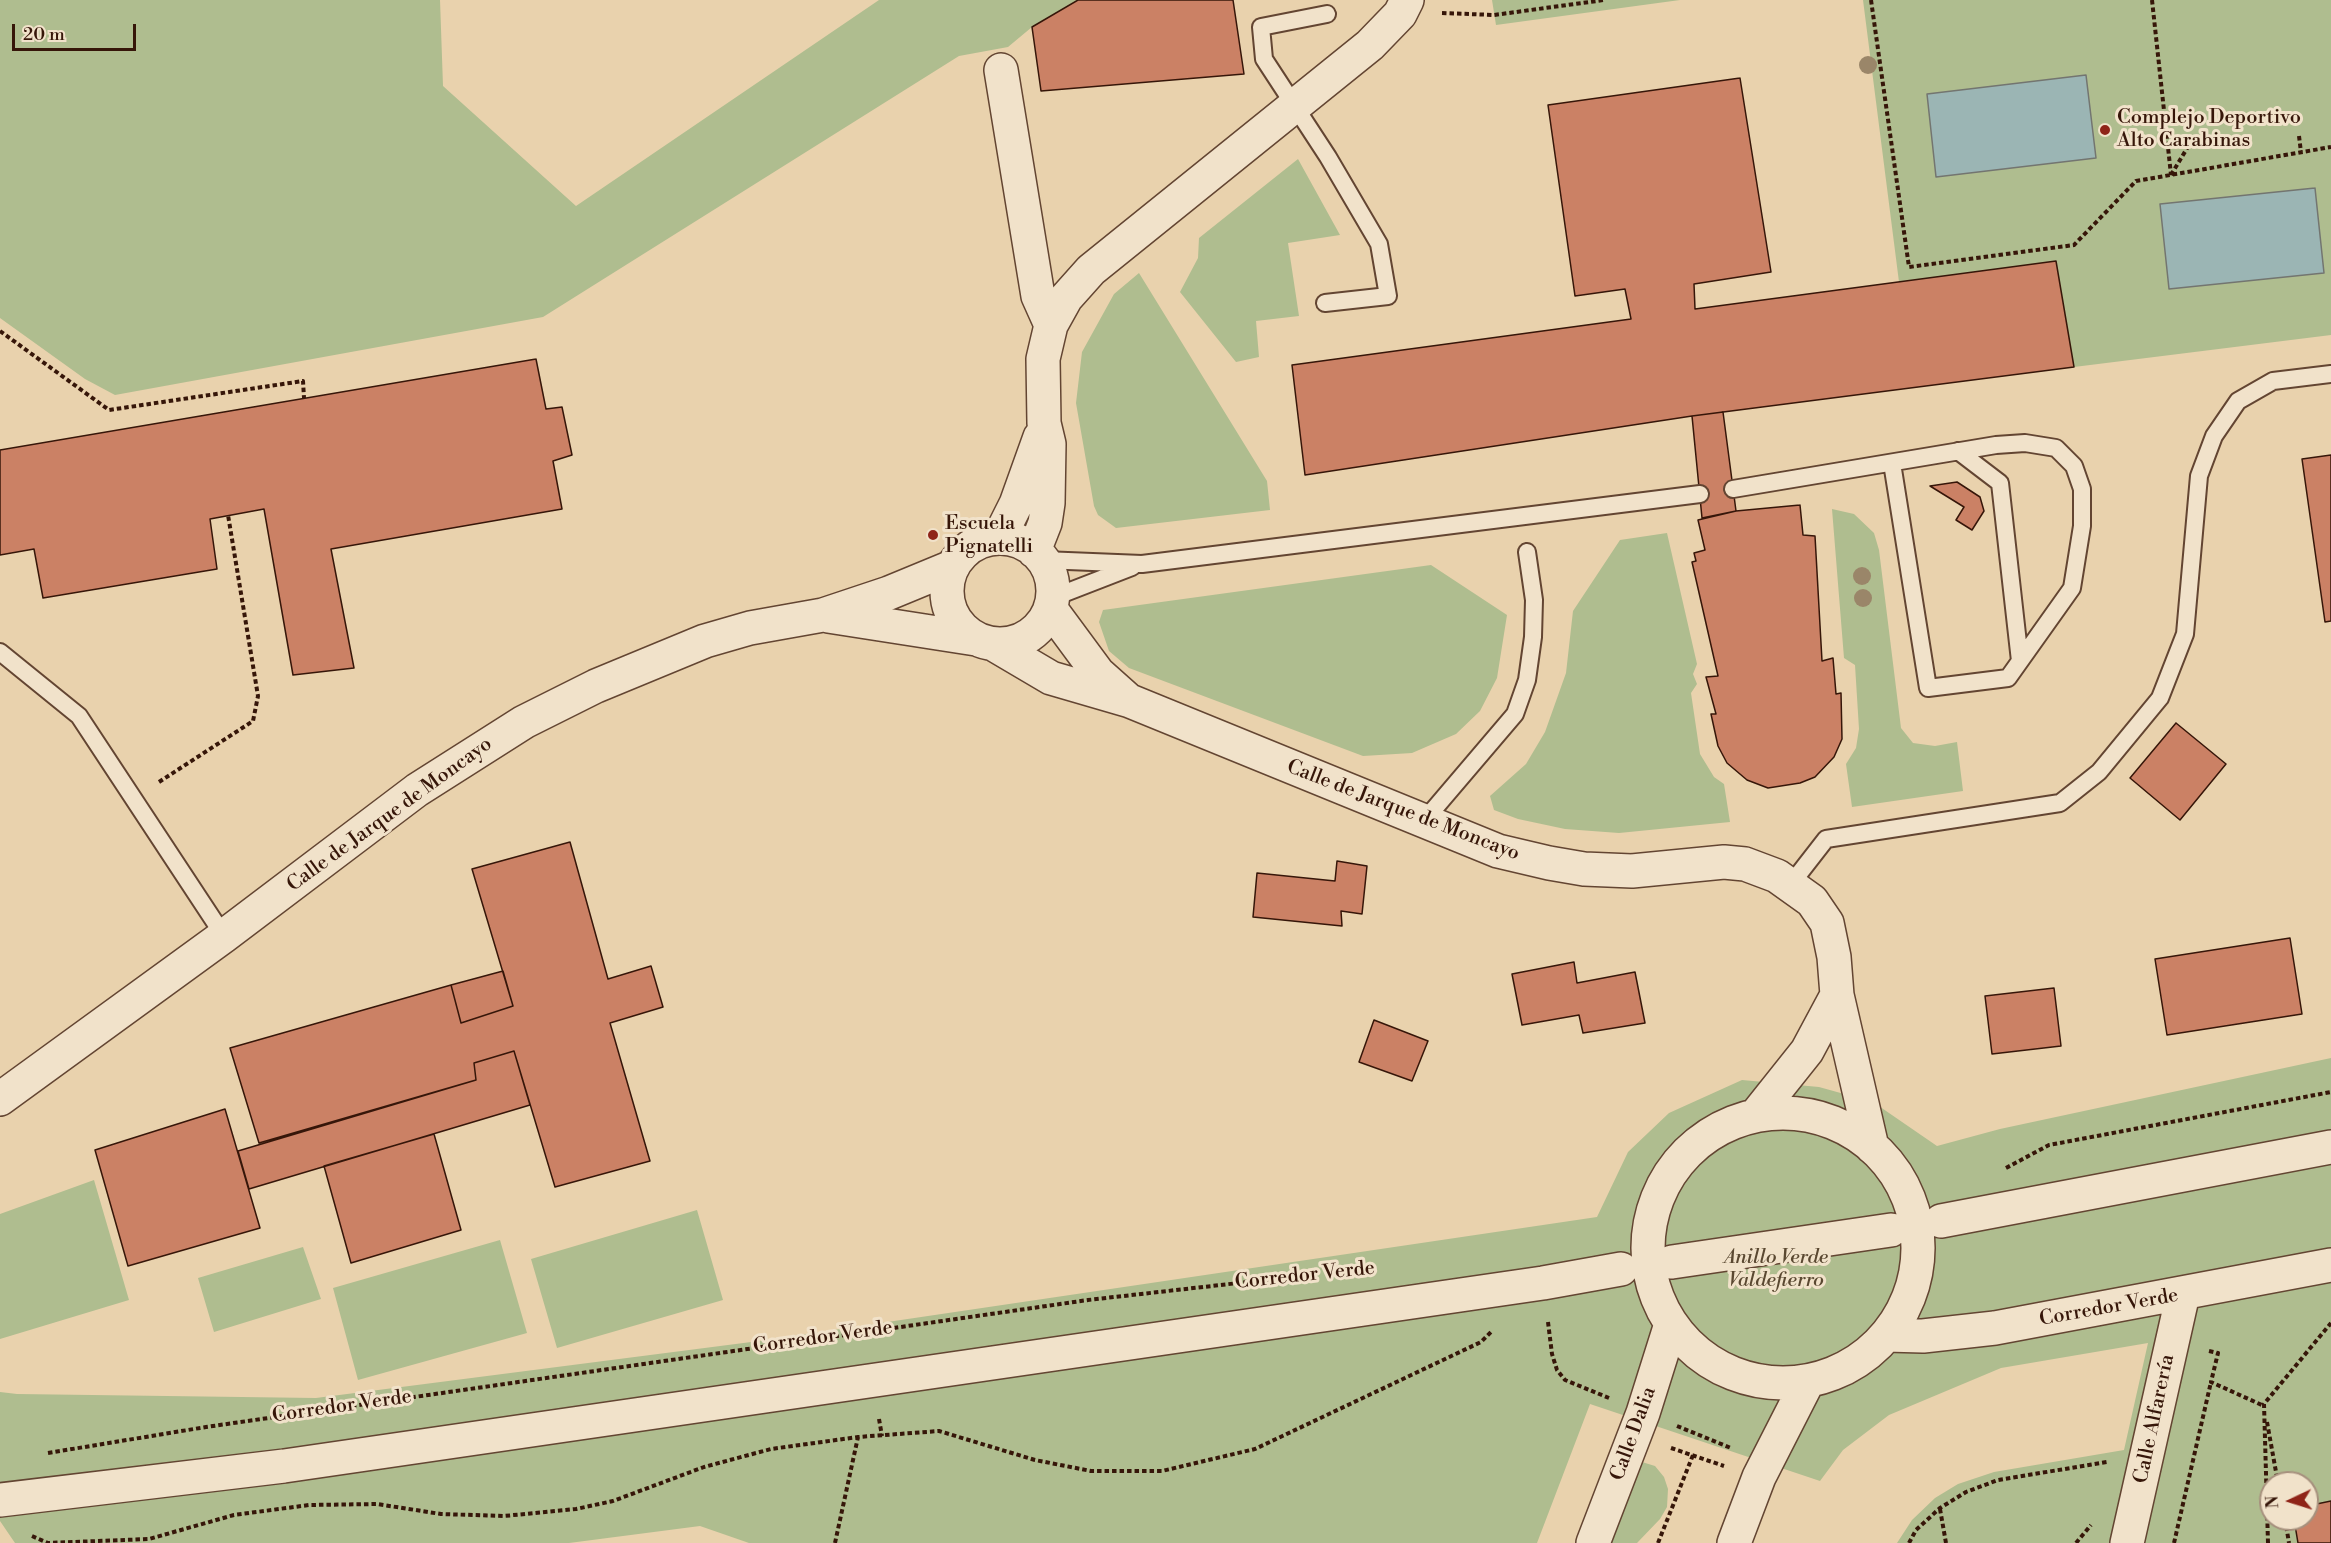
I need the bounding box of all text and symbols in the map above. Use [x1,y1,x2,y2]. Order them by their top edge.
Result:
scale bar [15,12,140,50]
text: 20 m [23,23,65,46]
place label: Complejo Deportivo Alto Carabinas [2117,106,2301,153]
marker: Complejo Deportivo Alto Carabinas [2098,123,2112,137]
place label: Escuela Pignatelli [945,512,1033,559]
marker: Escuela Pignatelli [926,528,940,542]
street label: Calle de Jarque de Moncayo [283,733,497,897]
street label: Calle de Jarque de Moncayo [1283,755,1523,867]
park label: Anillo Verde Valdefierro [1724,1246,1828,1293]
street label: Corredor Verde [1234,1257,1376,1295]
street label: Corredor Verde [2038,1284,2180,1332]
street label: Corredor Verde [752,1316,894,1360]
street label: Calle Alfarería [2130,1352,2180,1486]
street label: Calle Dalia [1606,1384,1662,1484]
street label: Corredor Verde [271,1385,413,1429]
north arrow [2259,1471,2319,1531]
text: N [2263,1495,2283,1509]

